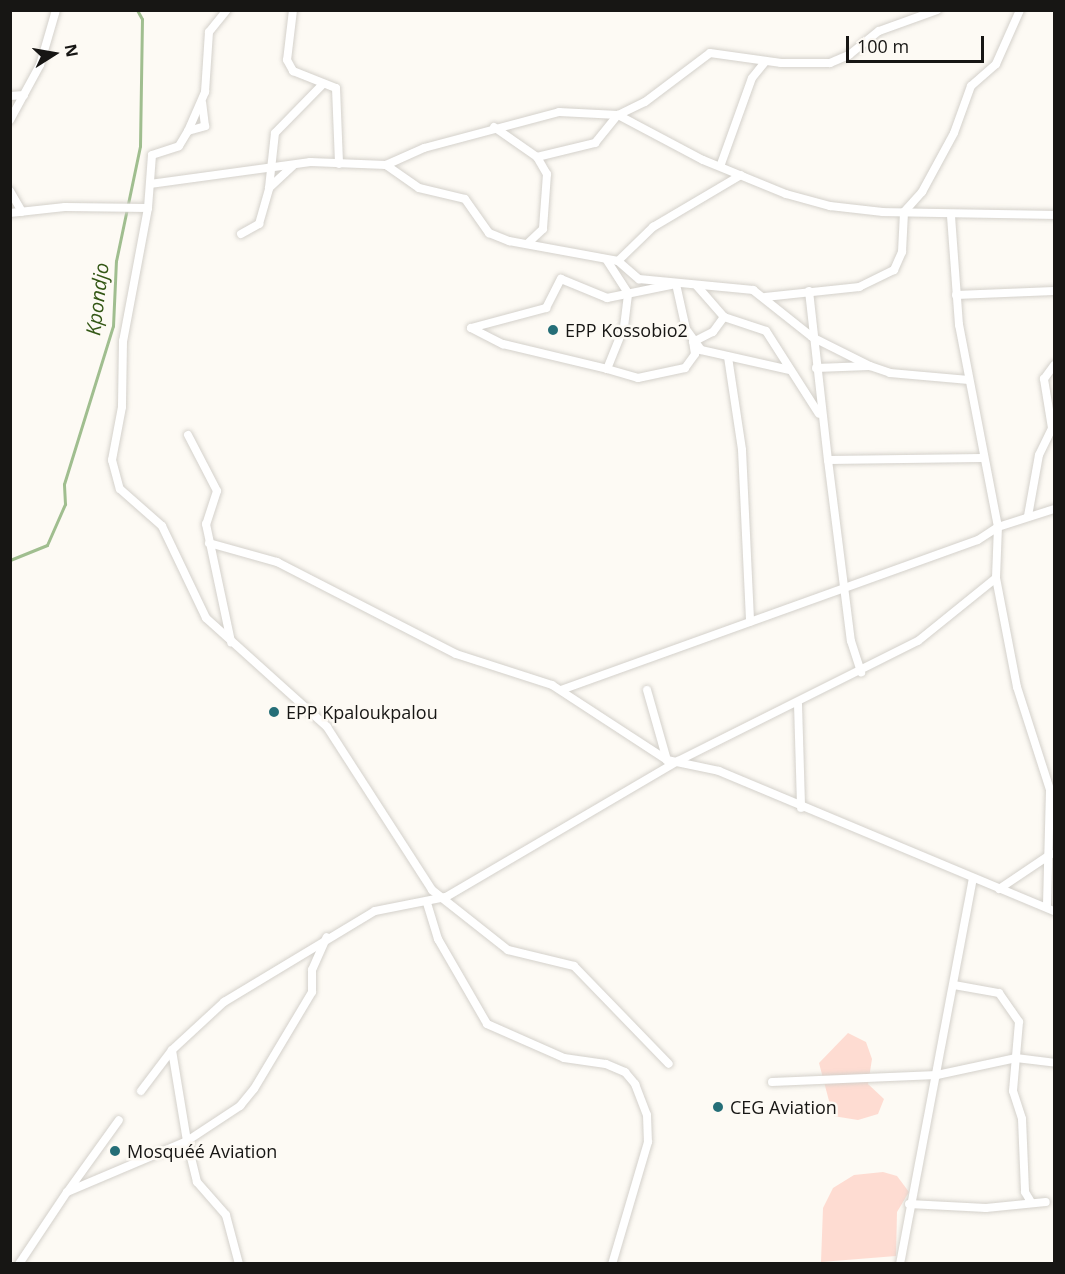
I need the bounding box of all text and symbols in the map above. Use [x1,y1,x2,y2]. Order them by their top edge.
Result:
north arrow [24,24,84,84]
scale bar [849,24,987,62]
text: 100 m [857,34,909,58]
text: N [60,42,84,59]
water label: Kpondjo [81,261,113,337]
place label: EPP Kossobio2 [565,319,688,341]
marker: EPP Kossobio2 [546,323,560,337]
place label: EPP Kpaloukpalou [286,701,438,723]
marker: EPP Kpaloukpalou [267,705,281,719]
place label: CEG Aviation [730,1096,837,1118]
marker: CEG Aviation [711,1100,725,1114]
place label: Mosquéé Aviation [127,1140,277,1162]
marker: Mosquéé Aviation [108,1144,122,1158]

